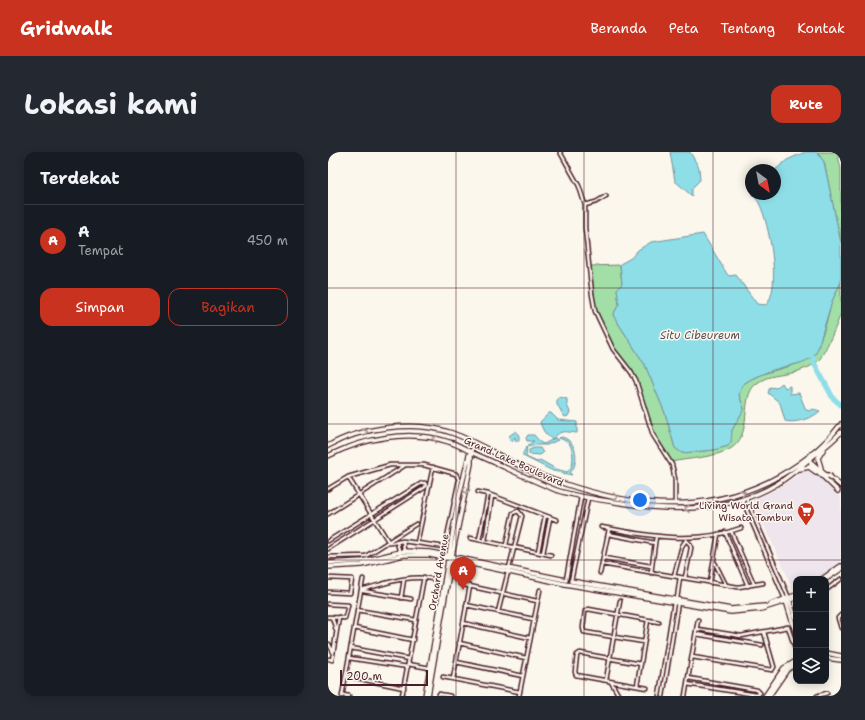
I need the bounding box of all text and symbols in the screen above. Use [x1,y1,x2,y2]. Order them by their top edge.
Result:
text: Gridwalk [20,16,113,41]
text: Beranda [590,19,647,37]
text: Peta [669,19,699,37]
text: Tentang [721,19,775,37]
text: Kontak [797,19,845,37]
text: Lokasi kami [24,85,198,123]
button: Rute [771,85,841,123]
north arrow [745,164,781,200]
text: Terdekat [40,167,120,189]
text: A [78,222,90,242]
text: A [48,232,58,249]
text: 450 m [247,232,288,249]
text: Tempat [78,242,124,259]
button: Simpan [40,288,160,326]
button: Bagikan [168,288,288,326]
water label: Situ Cibeureum [660,328,740,343]
one-way arrow [361,429,368,437]
street label: Grand Lake Boulevard [462,434,566,490]
one-way arrow [432,435,438,444]
one-way arrow [462,488,471,494]
one-way arrow [740,489,747,497]
your location [630,490,650,510]
one-way arrow [612,492,618,501]
place label: Living World Grand Wisata Tambun [699,499,794,524]
supermarket icon: Living World Grand Wisata Tambun [796,501,816,526]
one-way arrow [684,504,690,513]
street label: Orchard Avenue [425,532,452,611]
pin: A [450,557,476,590]
map controls [793,576,829,684]
button: + [793,576,829,612]
button: − [793,612,829,648]
button: layers [793,648,829,684]
scale bar [340,668,428,687]
text: 200 m [346,669,382,684]

